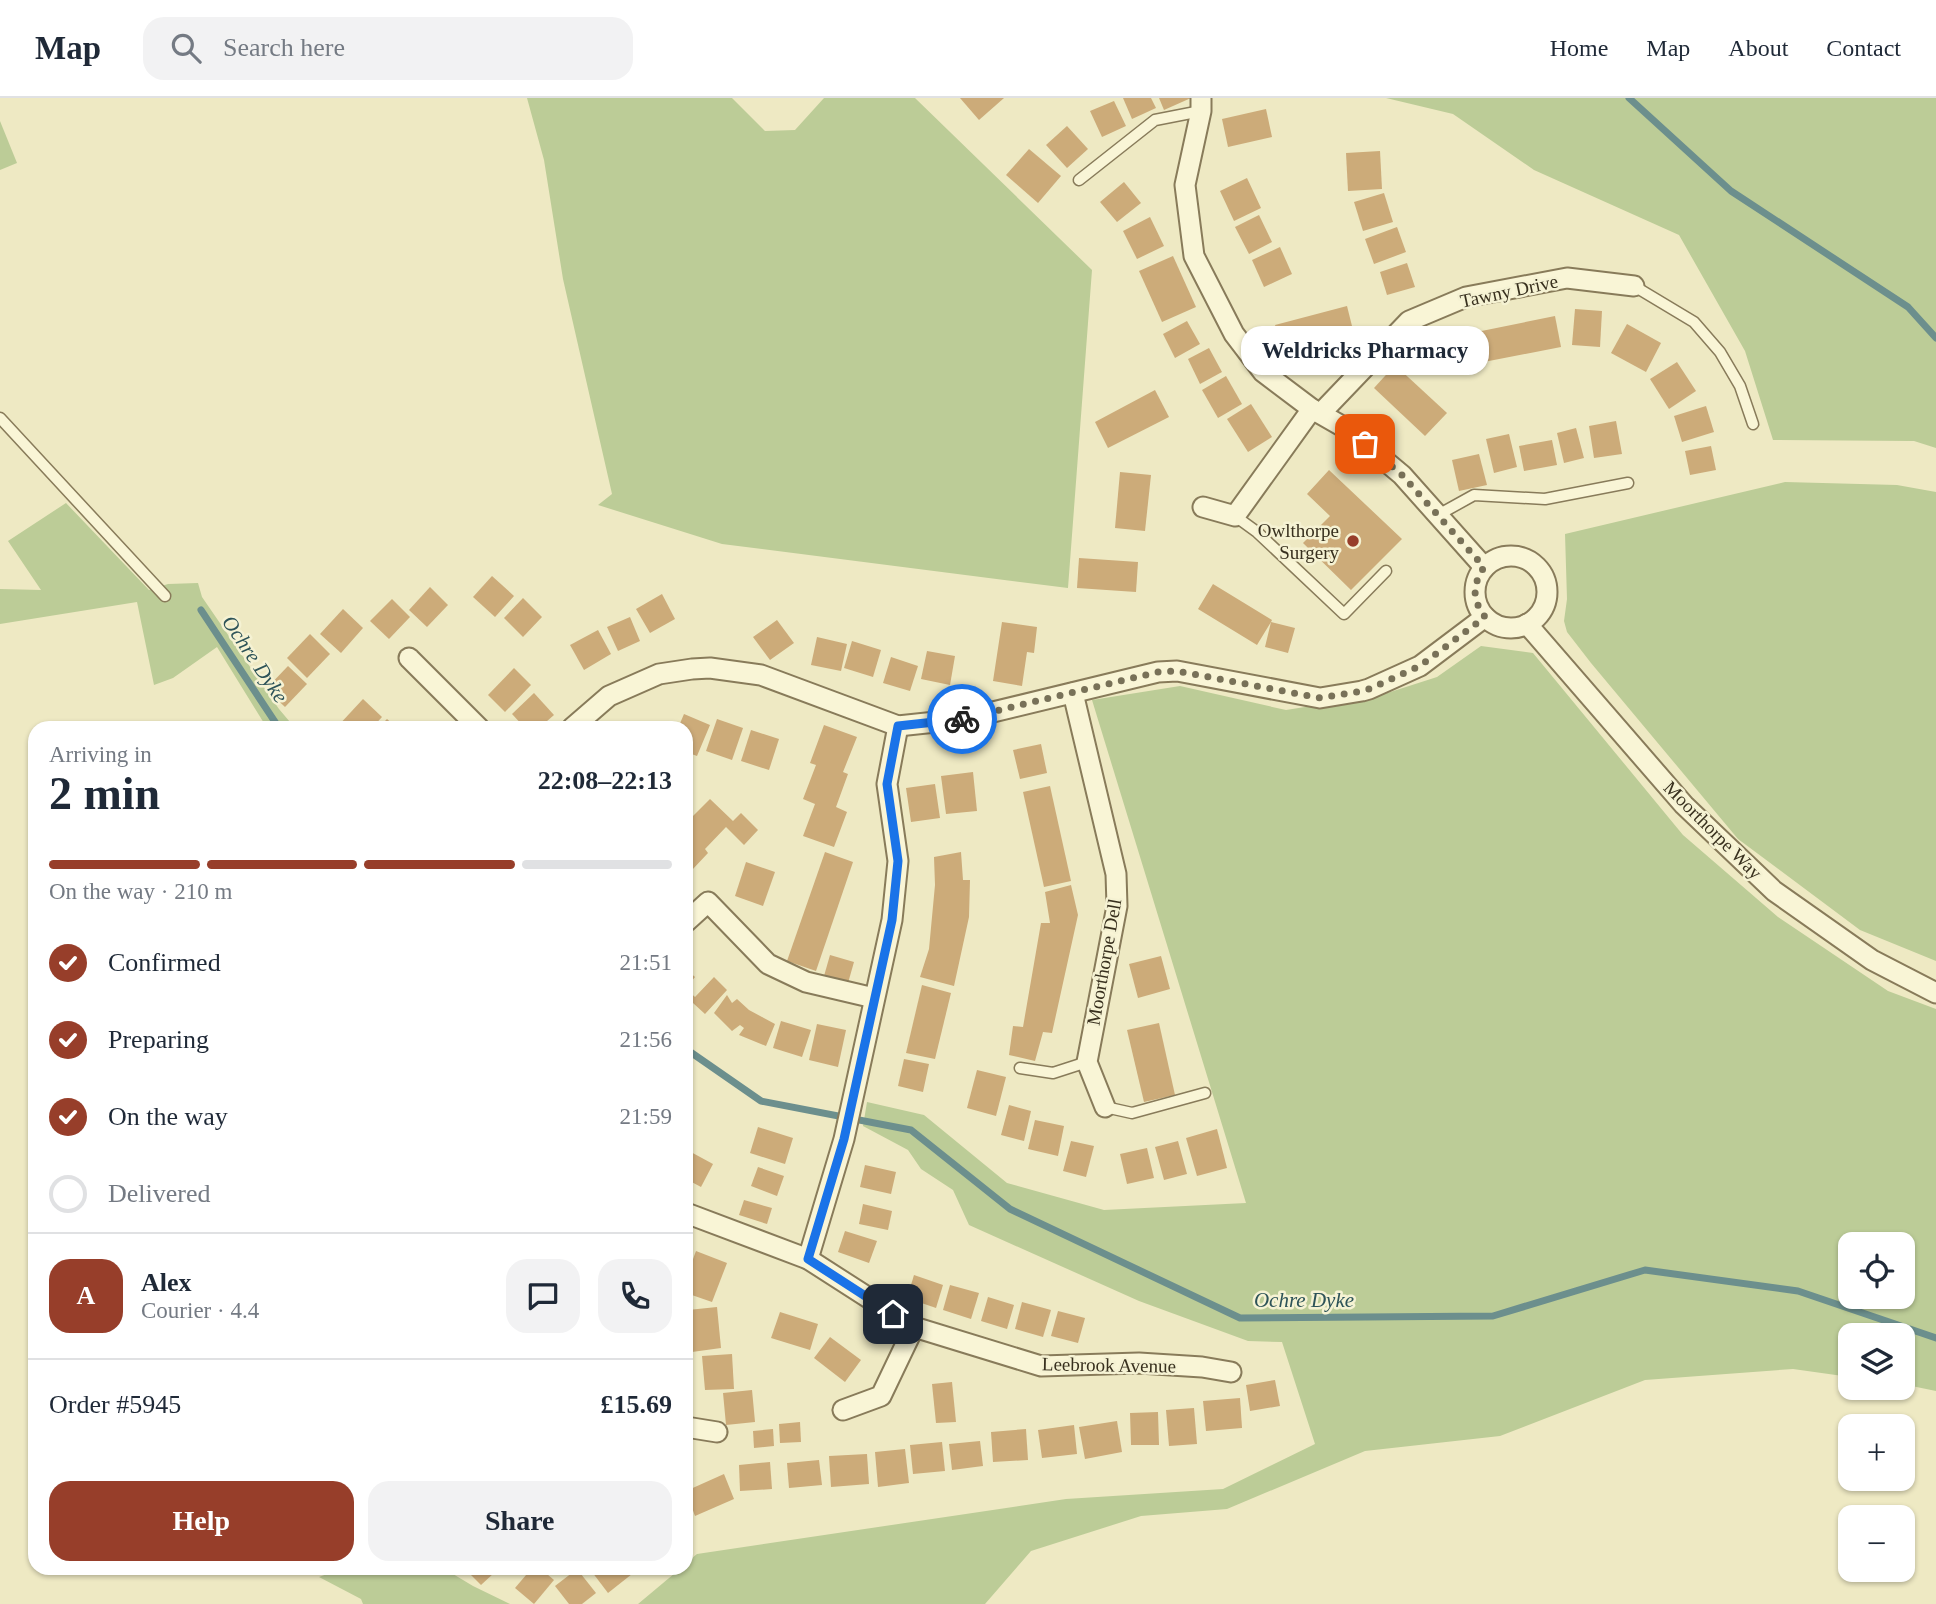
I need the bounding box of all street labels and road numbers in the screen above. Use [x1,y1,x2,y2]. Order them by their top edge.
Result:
street label: Tawny Drive [1458,270,1560,312]
street label: Moorthorpe Way [1660,777,1767,884]
street label: Moorthorpe Dell [1083,897,1125,1027]
street label: Leebrook Avenue [1042,1353,1176,1377]

